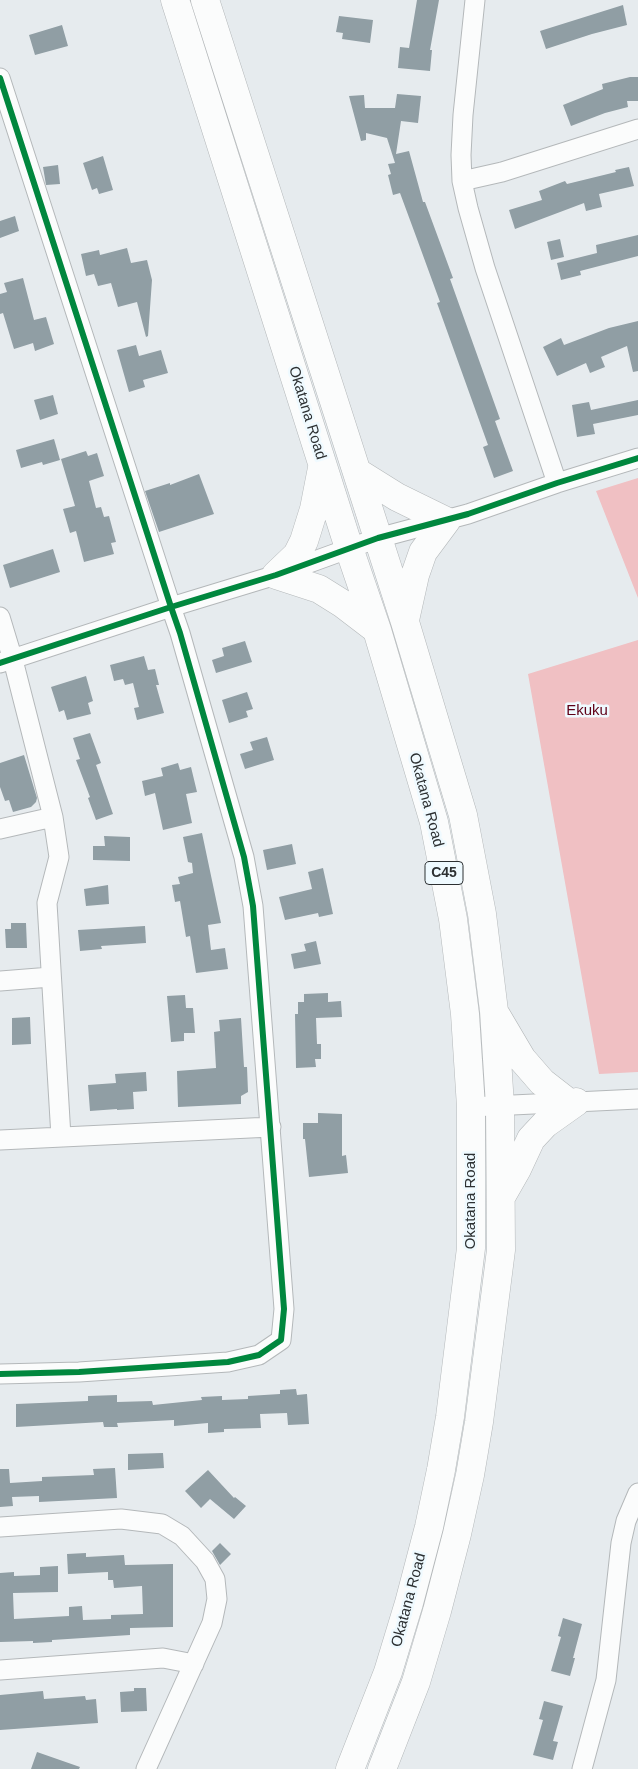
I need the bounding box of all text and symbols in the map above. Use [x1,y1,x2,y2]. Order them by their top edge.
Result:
street label: Okatana Road [284,364,330,462]
park label: Ekuku [566,702,608,720]
street label: Okatana Road [405,751,447,849]
road number: C45 [425,861,463,884]
street label: Okatana Road [462,1153,480,1249]
street label: Okatana Road [388,1551,430,1649]

